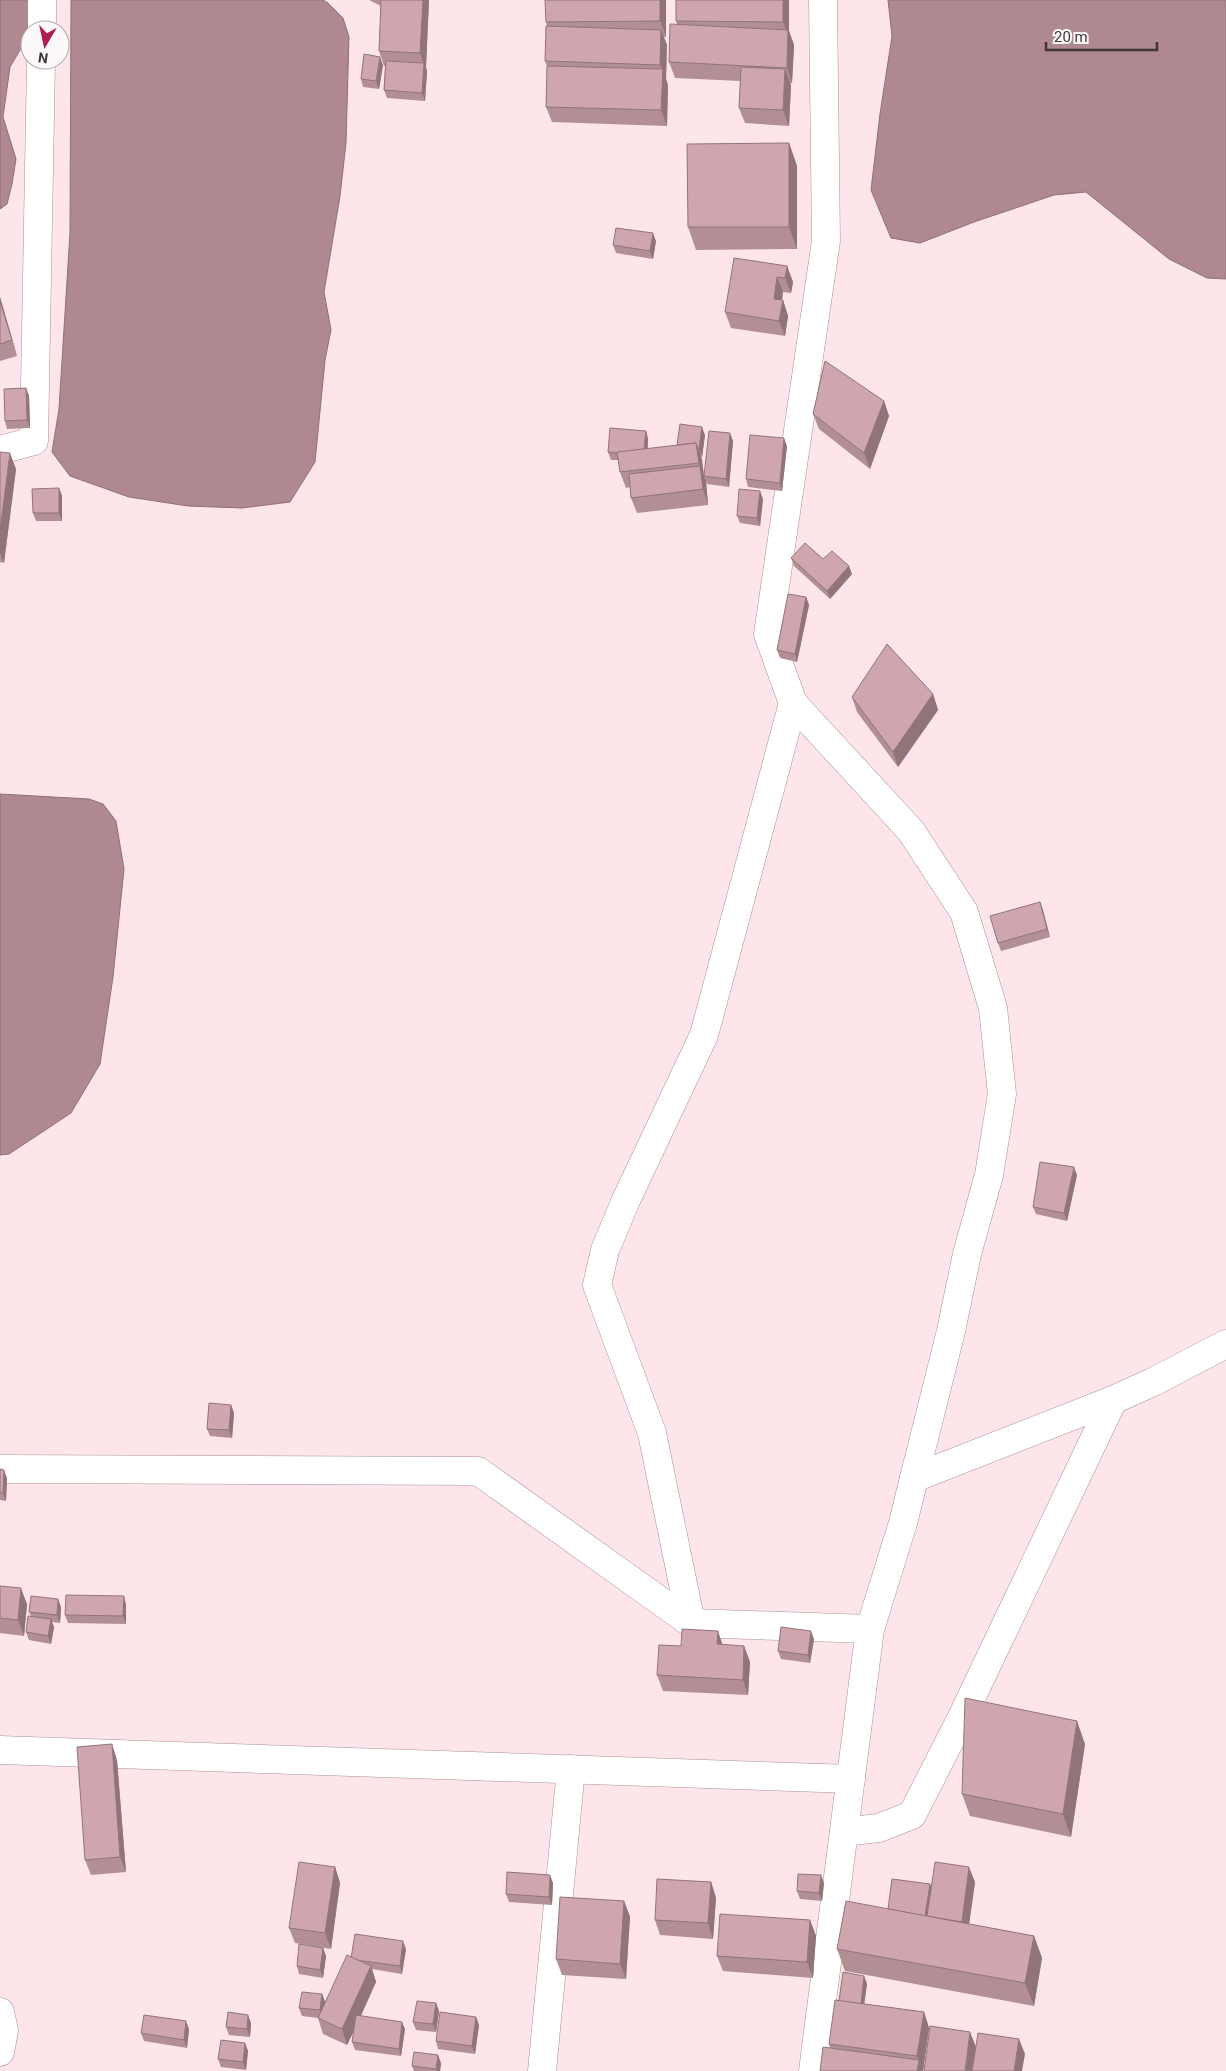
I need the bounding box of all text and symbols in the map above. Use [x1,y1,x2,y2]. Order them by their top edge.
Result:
north arrow [20,20,70,70]
scale bar [1046,20,1157,52]
text: 20 m [1054,28,1088,46]
text: N [37,49,49,67]

